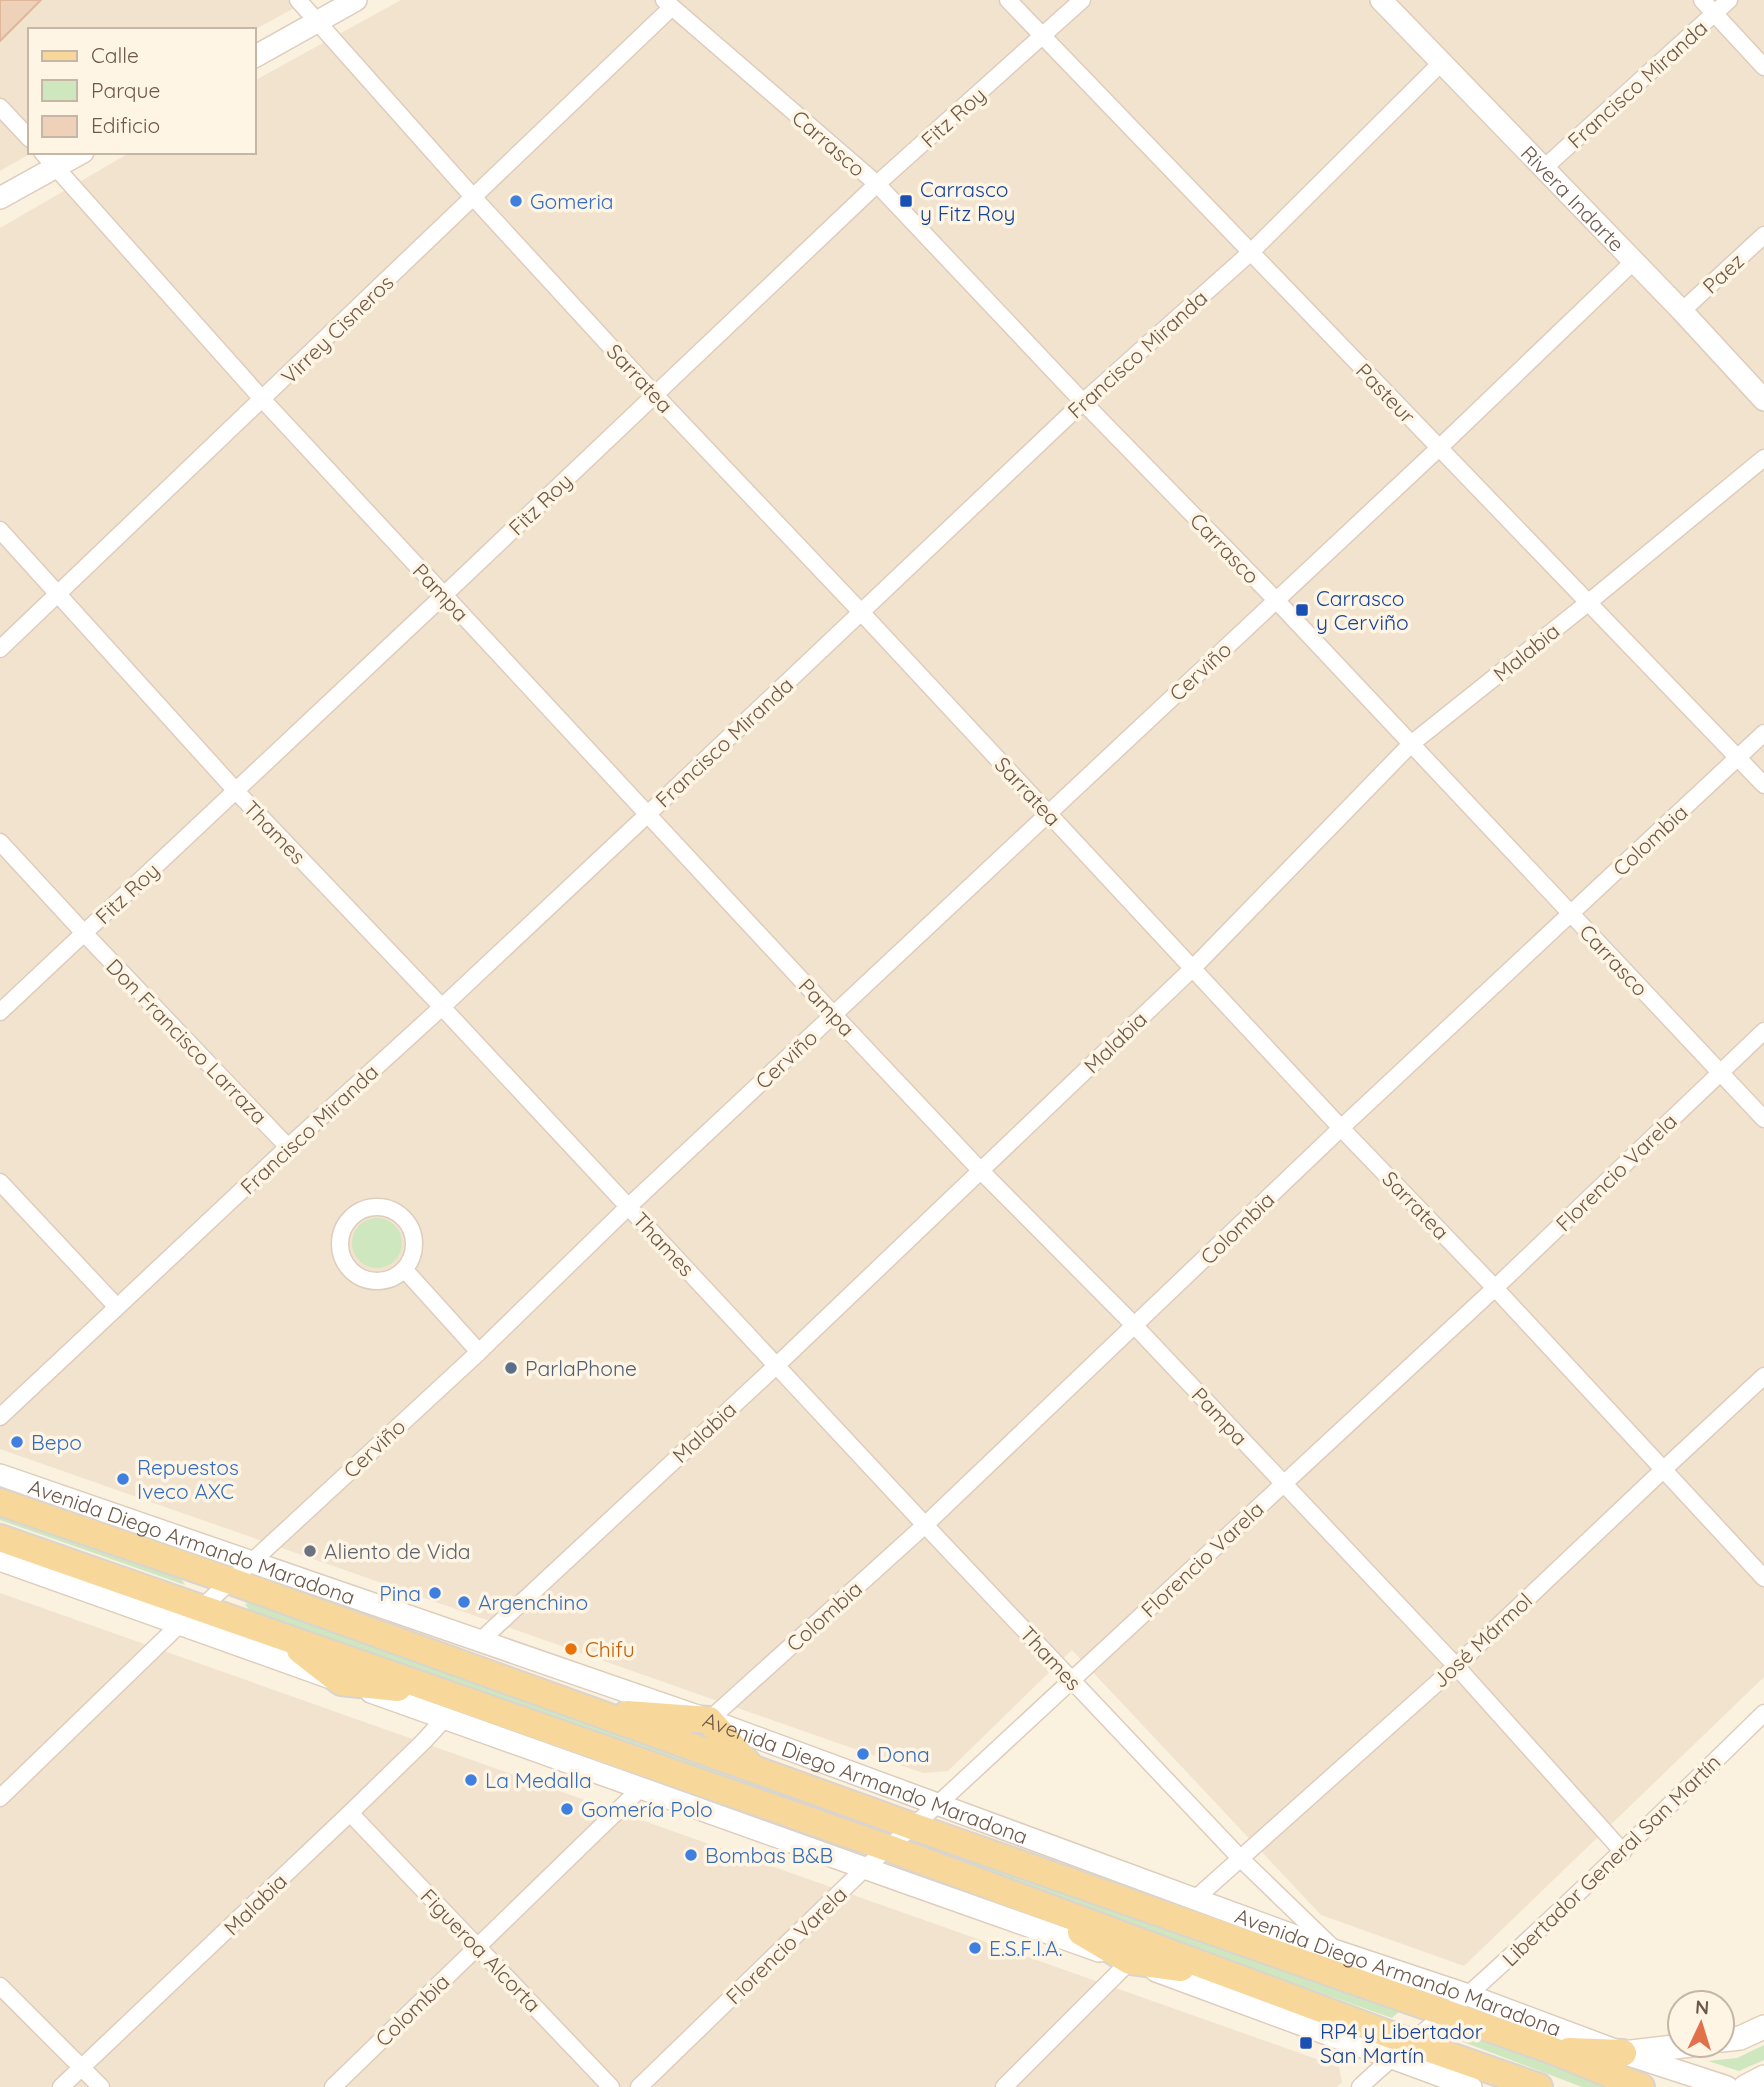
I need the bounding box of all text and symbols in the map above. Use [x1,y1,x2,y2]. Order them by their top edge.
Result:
street label: Francisco Miranda [1562,14,1712,154]
legend [28,28,256,154]
text: Calle [91,42,139,68]
text: Parque [91,77,160,103]
street label: Fitz Roy [915,81,991,153]
street label: Carrasco [787,104,871,182]
text: Edificio [91,112,160,138]
street label: Rivera Indarte [1516,140,1630,257]
place label: Carrasco y Fitz Roy [920,176,1016,226]
place label: Gomeria [530,188,614,214]
marker: Gomeria [508,193,524,209]
marker: Carrasco y Fitz Roy [898,193,914,209]
street label: Paez [1697,247,1749,299]
street label: Virrey Cisneros [276,269,398,389]
street label: Francisco Miranda [1062,284,1212,424]
street label: Sarratea [602,338,678,418]
street label: Pasteur [1351,357,1421,429]
street label: Fitz Roy [503,468,577,540]
street label: Carrasco [1185,507,1265,589]
street label: Pampa [408,558,474,626]
place label: Carrasco y Cerviño [1316,585,1409,635]
marker: Carrasco y Cerviño [1294,602,1310,618]
street label: Malabia [1488,617,1564,687]
street label: Cerviño [1164,636,1236,706]
street label: Francisco Miranda [650,671,798,813]
street label: Sarratea [990,751,1066,831]
street label: Thames [238,795,312,869]
street label: Colombia [1607,799,1693,881]
street label: Fitz Roy [90,857,164,929]
street label: Carrasco [1574,919,1654,1001]
street label: Don Francisco Larraza [101,953,273,1129]
street label: Pampa [794,973,860,1041]
street label: Malabia [1078,1006,1152,1078]
street label: Cerviño [750,1024,822,1094]
street label: Francisco Miranda [235,1058,383,1200]
street label: Florencio Varela [1550,1108,1682,1236]
street label: Sarratea [1377,1165,1455,1245]
street label: Colombia [1195,1186,1279,1270]
street label: Thames [628,1207,700,1281]
place label: ParlaPhone [525,1355,637,1381]
marker: ParlaPhone [503,1360,519,1376]
street label: Pampa [1187,1382,1253,1450]
street label: Malabia [667,1396,741,1468]
street label: Cerviño [338,1413,410,1483]
place label: Bepo [31,1429,82,1455]
marker: Bepo [9,1434,25,1450]
place label: Repuestos Iveco AXC [137,1454,239,1504]
marker: Repuestos Iveco AXC [115,1471,131,1487]
street label: Avenida Diego Armando Maradona [25,1473,359,1610]
street label: Florencio Varela [1135,1496,1269,1622]
place label: Aliento de Vida [324,1538,471,1564]
marker: Aliento de Vida [302,1543,318,1559]
street label: Colombia [781,1575,867,1657]
place label: Pina [379,1580,421,1606]
marker: Pina [427,1585,443,1601]
street label: José Mármol [1427,1587,1537,1693]
place label: Argenchino [478,1589,588,1615]
marker: Argenchino [456,1594,472,1610]
street label: Thames [1015,1621,1087,1695]
place label: Chifu [585,1636,635,1662]
marker: Chifu [563,1641,579,1657]
street label: Avenida Diego Armando Maradona [700,1706,1032,1849]
place label: Dona [877,1741,930,1767]
marker: Dona [855,1746,871,1762]
street label: Libertador General San Martín [1496,1749,1726,1971]
place label: La Medalla [485,1767,592,1793]
marker: La Medalla [463,1772,479,1788]
place label: Gomería Polo [581,1796,713,1822]
marker: Gomería Polo [559,1801,575,1817]
place label: Bombas B&B [705,1842,833,1868]
marker: Bombas B&B [683,1847,699,1863]
street label: Malabia [218,1868,292,1940]
street label: Florencio Varela [720,1881,852,2009]
street label: Figueroa Alcorta [416,1883,546,2017]
street label: Avenida Diego Armando Maradona [1232,1902,1565,2042]
place label: E.S.F.I.A. [989,1935,1062,1961]
marker: E.S.F.I.A. [967,1940,983,1956]
street label: Colombia [370,1968,454,2052]
north arrow [1666,1989,1736,2059]
text: N [1694,1995,1710,2019]
place label: RP4 y Libertador San Martín [1320,2018,1483,2068]
marker: RP4 y Libertador San Martín [1298,2035,1314,2051]

